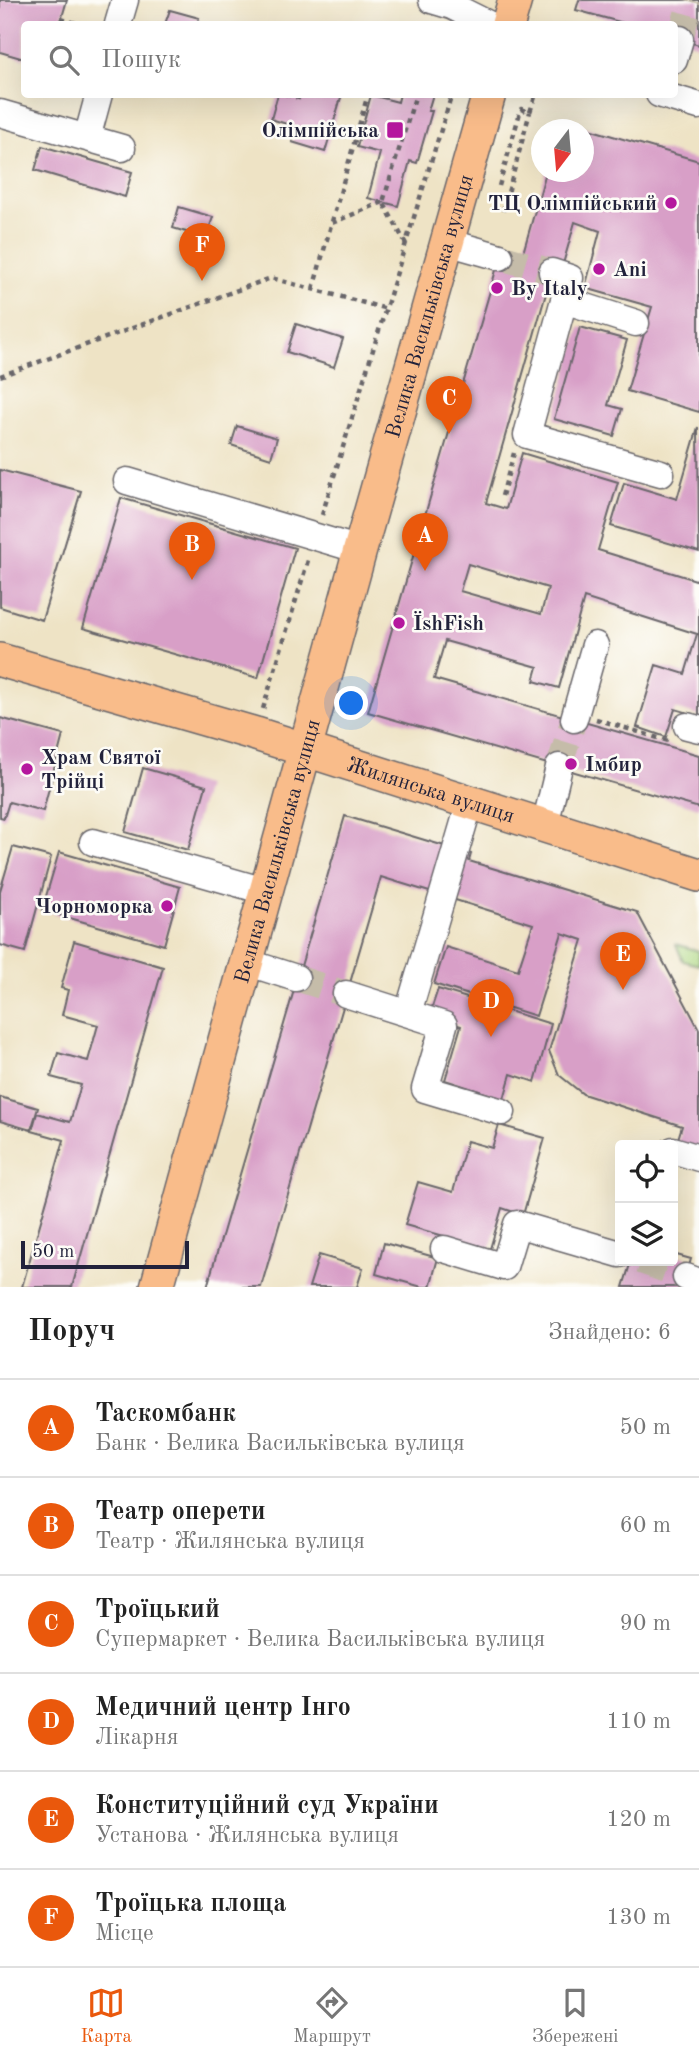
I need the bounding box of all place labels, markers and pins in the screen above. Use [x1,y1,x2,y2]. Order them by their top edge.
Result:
marker: Олімпійська [385,120,405,140]
place label: Олімпійська [262,121,379,142]
place label: ТЦ Олімпійський [488,194,657,215]
marker: ТЦ Олімпійський [663,195,679,211]
pin: F [179,223,225,281]
place label: Ani [613,260,647,281]
marker: Ani [591,261,607,277]
place label: By Italy [511,279,588,300]
marker: By Italy [489,280,505,296]
pin: C [426,376,472,434]
pin: A [402,513,448,571]
pin: B [169,522,215,580]
place label: ÏshFish [413,611,484,635]
marker: ÏshFish [391,615,407,631]
place label: Храм Святої Трійці [41,748,162,793]
place label: Імбир [585,755,642,776]
marker: Імбир [563,756,579,772]
marker: Храм Святої Трійці [19,761,35,777]
place label: Чорноморка [35,897,153,918]
marker: Чорноморка [159,898,175,914]
pin: E [600,932,646,990]
pin: D [468,979,514,1037]

